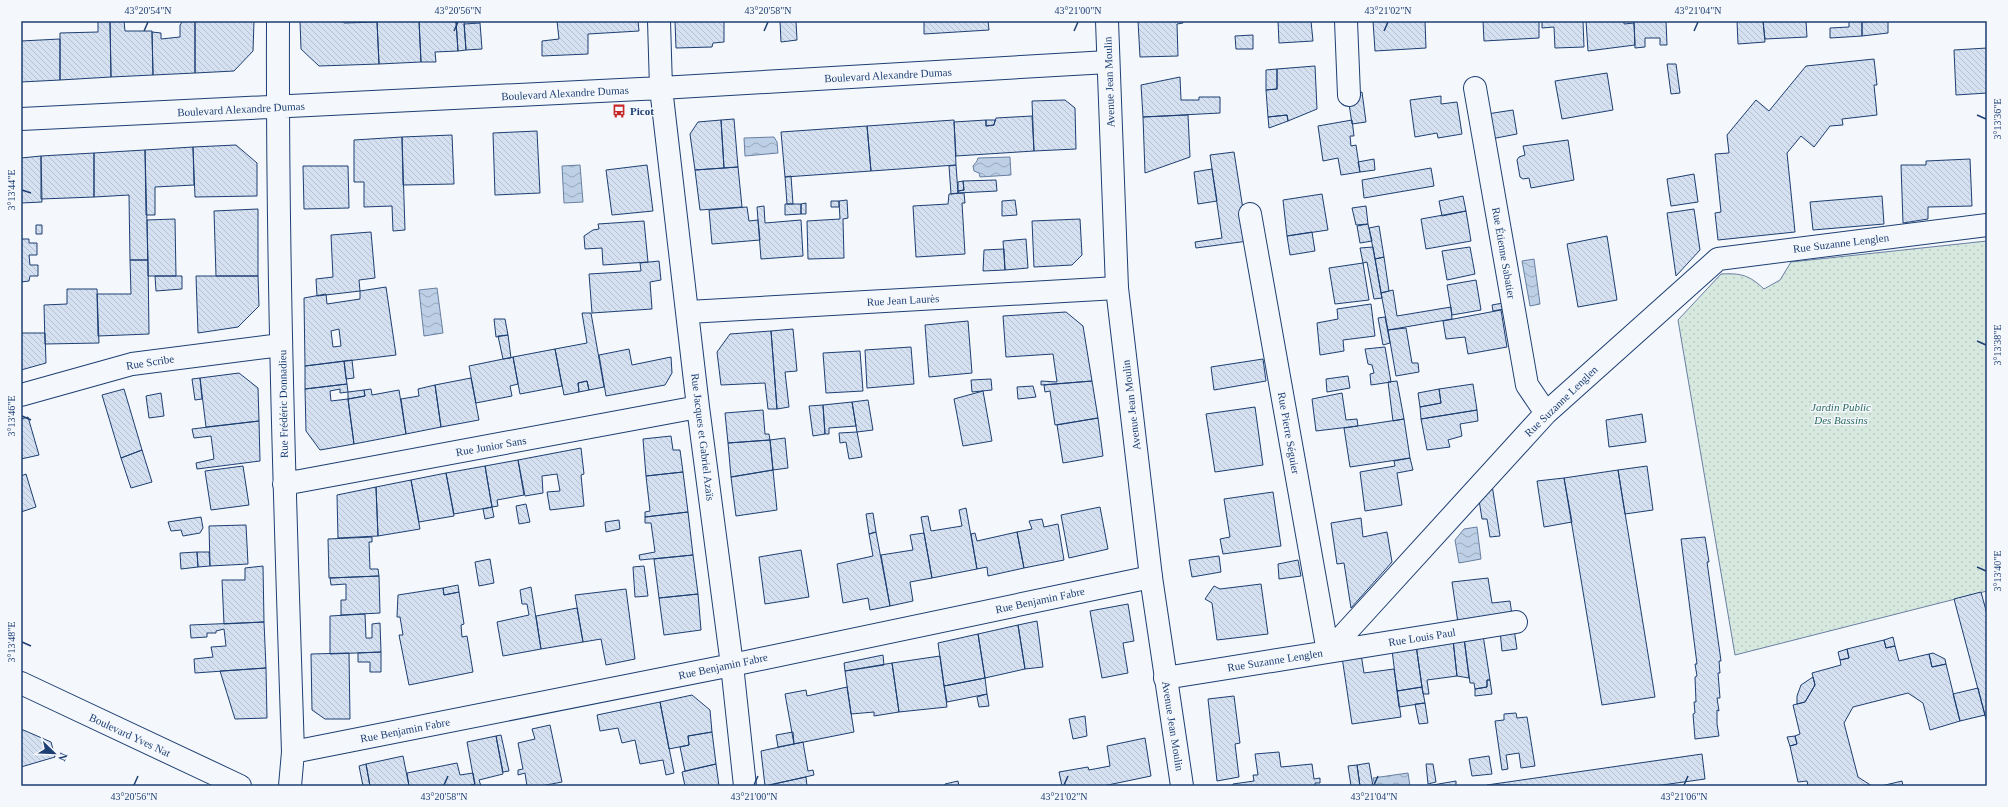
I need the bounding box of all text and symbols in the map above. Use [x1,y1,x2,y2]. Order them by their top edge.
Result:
text: 43°20'54"N [124,5,172,16]
text: 43°20'56"N [434,5,482,16]
text: 43°20'58"N [744,5,792,16]
text: 43°21'00"N [1054,5,1102,16]
text: 43°21'02"N [1364,5,1412,16]
text: 43°21'04"N [1674,5,1722,16]
street label: Avenue Jean Moulin [1101,36,1117,128]
street label: Boulevard Alexandre Dumas [824,66,952,84]
street label: Boulevard Alexandre Dumas [501,84,629,102]
text: 3°13'36"E [1992,99,2003,140]
street label: Boulevard Alexandre Dumas [177,100,305,118]
bus stop icon: Picot [611,103,627,119]
place label: Picot [630,105,654,117]
text: 3°13'44"E [6,170,17,211]
street label: Rue Étienne Sabatier [1490,206,1518,300]
street label: Rue Suzanne Lenglen [1792,231,1890,255]
street label: Rue Jean Laurès [866,292,940,308]
text: 3°13'38"E [1992,325,2003,366]
street label: Rue Frédéric Donnadieu [276,349,290,458]
street label: Rue Scribe [125,352,175,372]
street label: Avenue Jean Moulin [1119,359,1142,451]
street label: Rue Suzanne Lenglen [1522,363,1600,439]
street label: Rue Jacques et Gabriel Azaïs [689,373,717,501]
street label: Rue Pierre Séguier [1276,391,1302,475]
text: 3°13'46"E [6,396,17,437]
park label: Jardin Public Des Bassins [1811,401,1871,426]
street label: Rue Junior Sans [455,434,527,458]
text: 3°13'40"E [1992,551,2003,592]
street label: Rue Benjamin Fabre [994,585,1086,615]
text: 3°13'48"E [6,622,17,663]
street label: Rue Louis Paul [1388,626,1456,648]
street label: Rue Suzanne Lenglen [1226,646,1324,673]
street label: Rue Benjamin Fabre [677,651,769,681]
street label: Avenue Jean Moulin [1160,680,1186,772]
street label: Boulevard Yves Nat [87,711,173,759]
street label: Rue Benjamin Fabre [359,715,451,745]
north arrow [34,733,74,773]
text: N [56,751,70,763]
text: 43°20'56"N [110,791,158,802]
text: 43°20'58"N [420,791,468,802]
text: 43°21'00"N [730,791,778,802]
text: 43°21'02"N [1040,791,1088,802]
text: 43°21'04"N [1350,791,1398,802]
text: 43°21'06"N [1660,791,1708,802]

